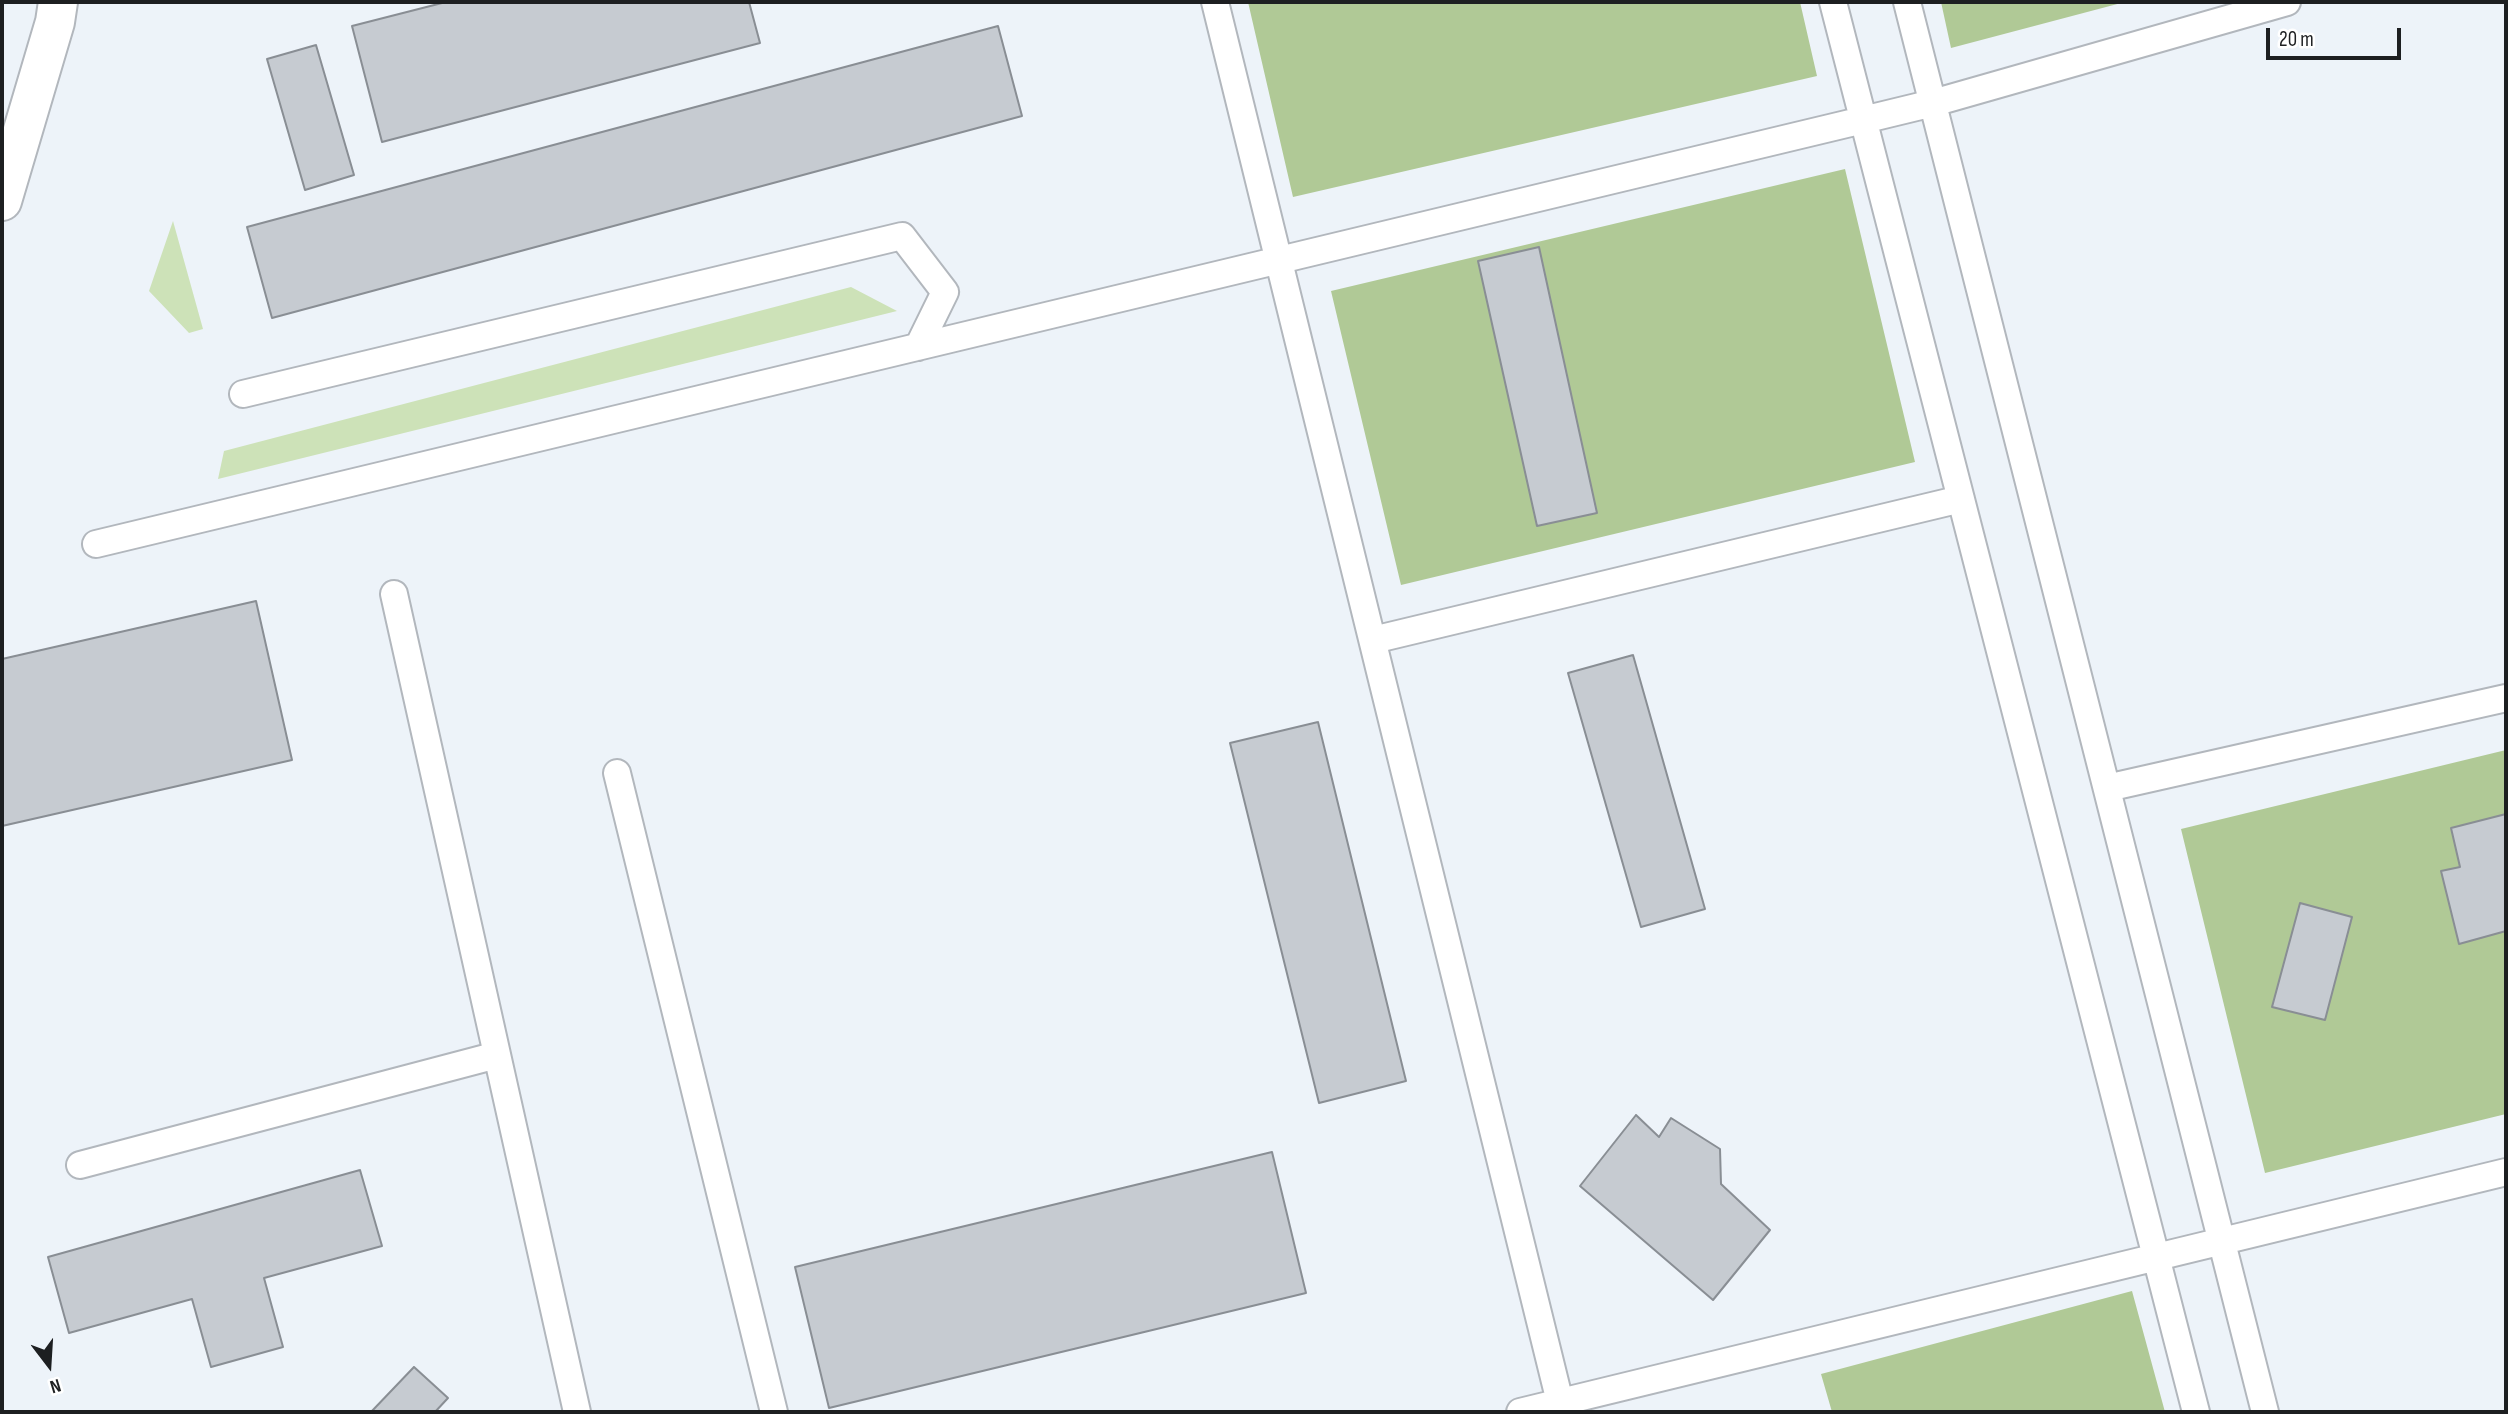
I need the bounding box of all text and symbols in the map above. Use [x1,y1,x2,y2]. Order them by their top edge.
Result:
scale bar [2270,14,2405,58]
text: 20 m [2279,27,2314,52]
north arrow [14,1330,84,1400]
text: N [47,1373,64,1398]

